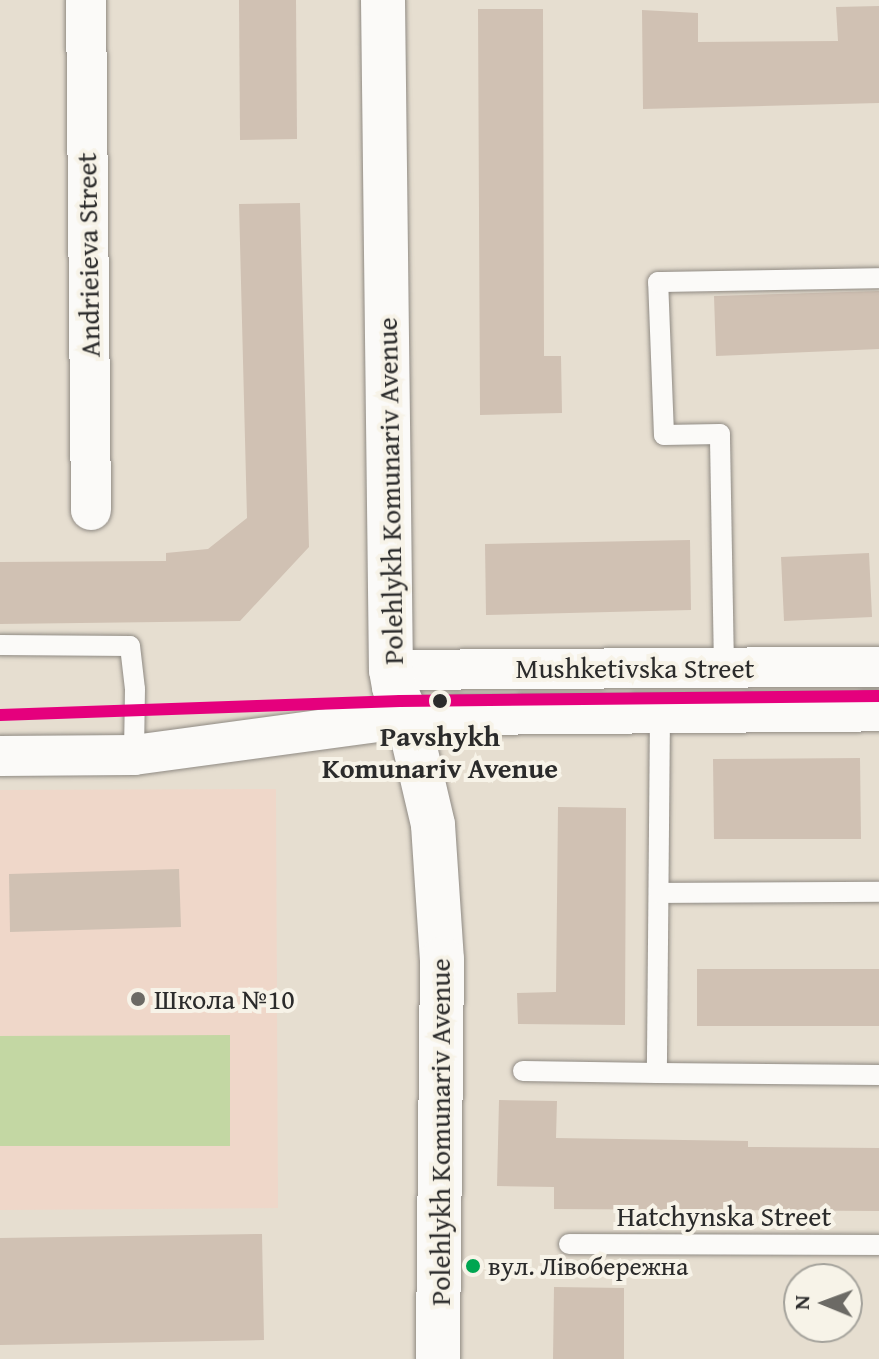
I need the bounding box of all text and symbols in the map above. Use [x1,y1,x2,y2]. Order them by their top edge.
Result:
street label: Andrieieva Street [69,152,107,358]
street label: Polehlykh Komunariv Avenue [370,317,410,665]
street label: Mushketivska Street [516,651,754,685]
marker: Pavshykh Komunariv Avenue [426,687,454,715]
place label: Pavshykh Komunariv Avenue [322,719,558,785]
street label: Polehlykh Komunariv Avenue [423,958,457,1306]
place label: Школа №10 [154,982,295,1016]
marker: Школа №10 [129,990,147,1008]
street label: Hatchynska Street [617,1199,831,1233]
place label: вул. Лівобережна [488,1250,688,1282]
marker: вул. Лівобережна [465,1258,481,1274]
north arrow [783,1263,863,1343]
text: N [785,1295,817,1310]

